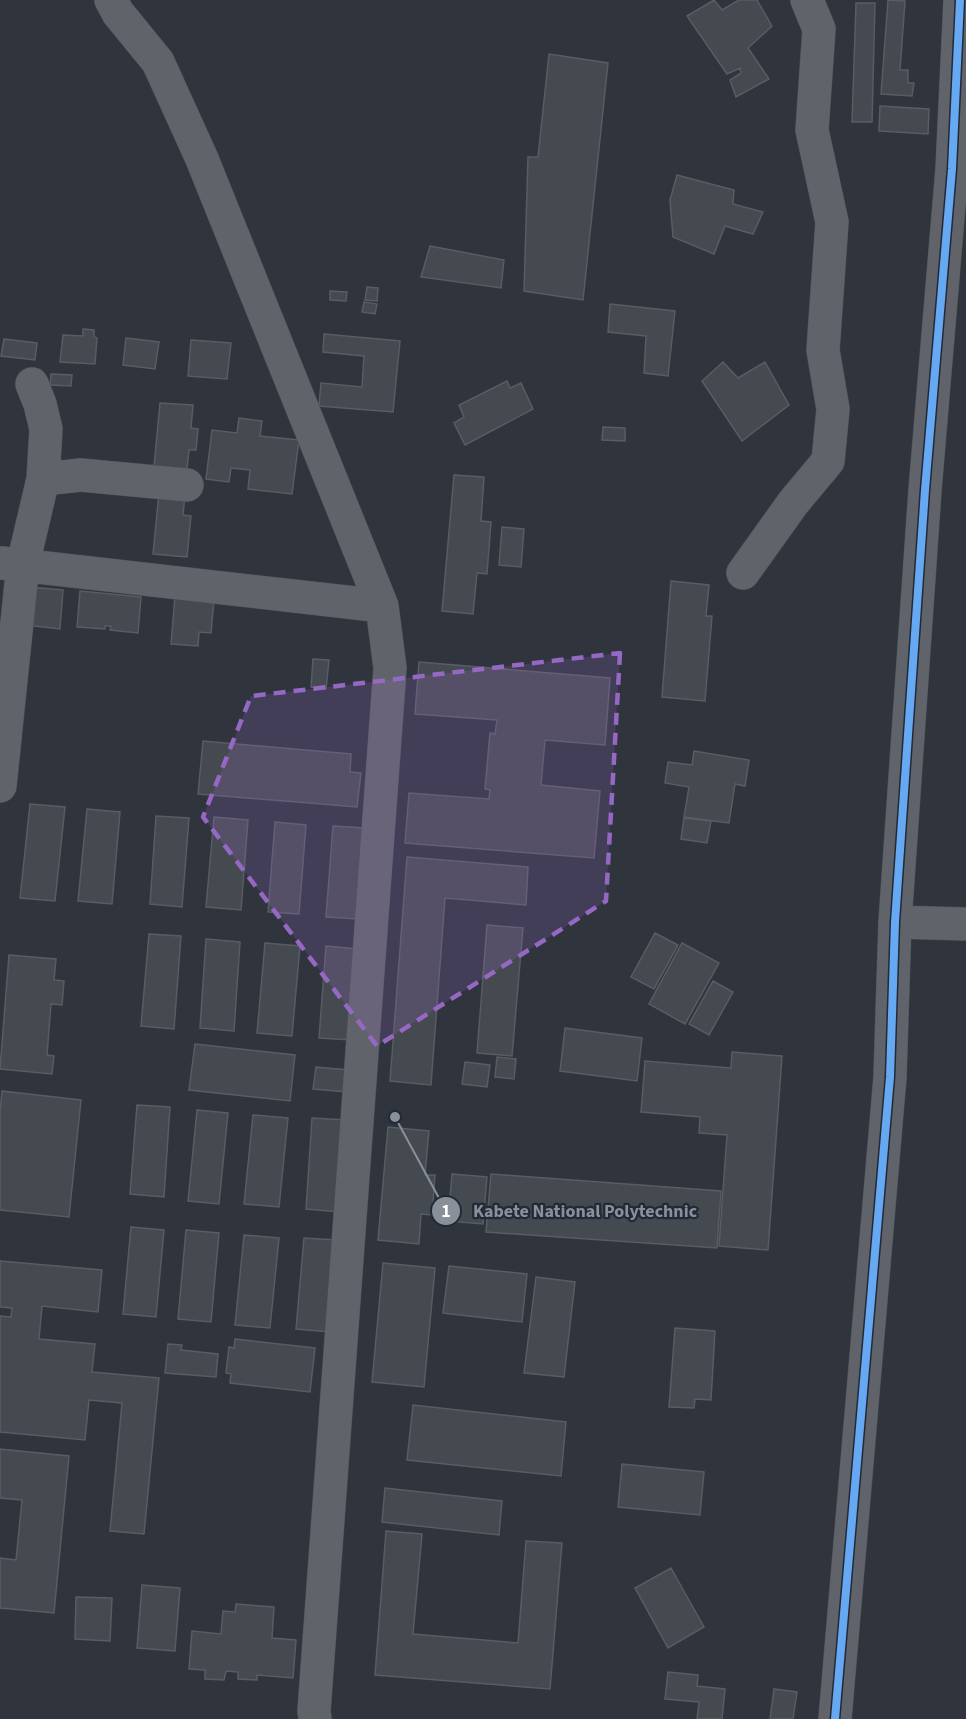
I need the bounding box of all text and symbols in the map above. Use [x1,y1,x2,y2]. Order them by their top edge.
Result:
callout: Kabete National Polytechnic [431,1193,710,1229]
text: 1 [441,1199,451,1224]
text: Kabete National Polytechnic [473,1199,698,1224]

